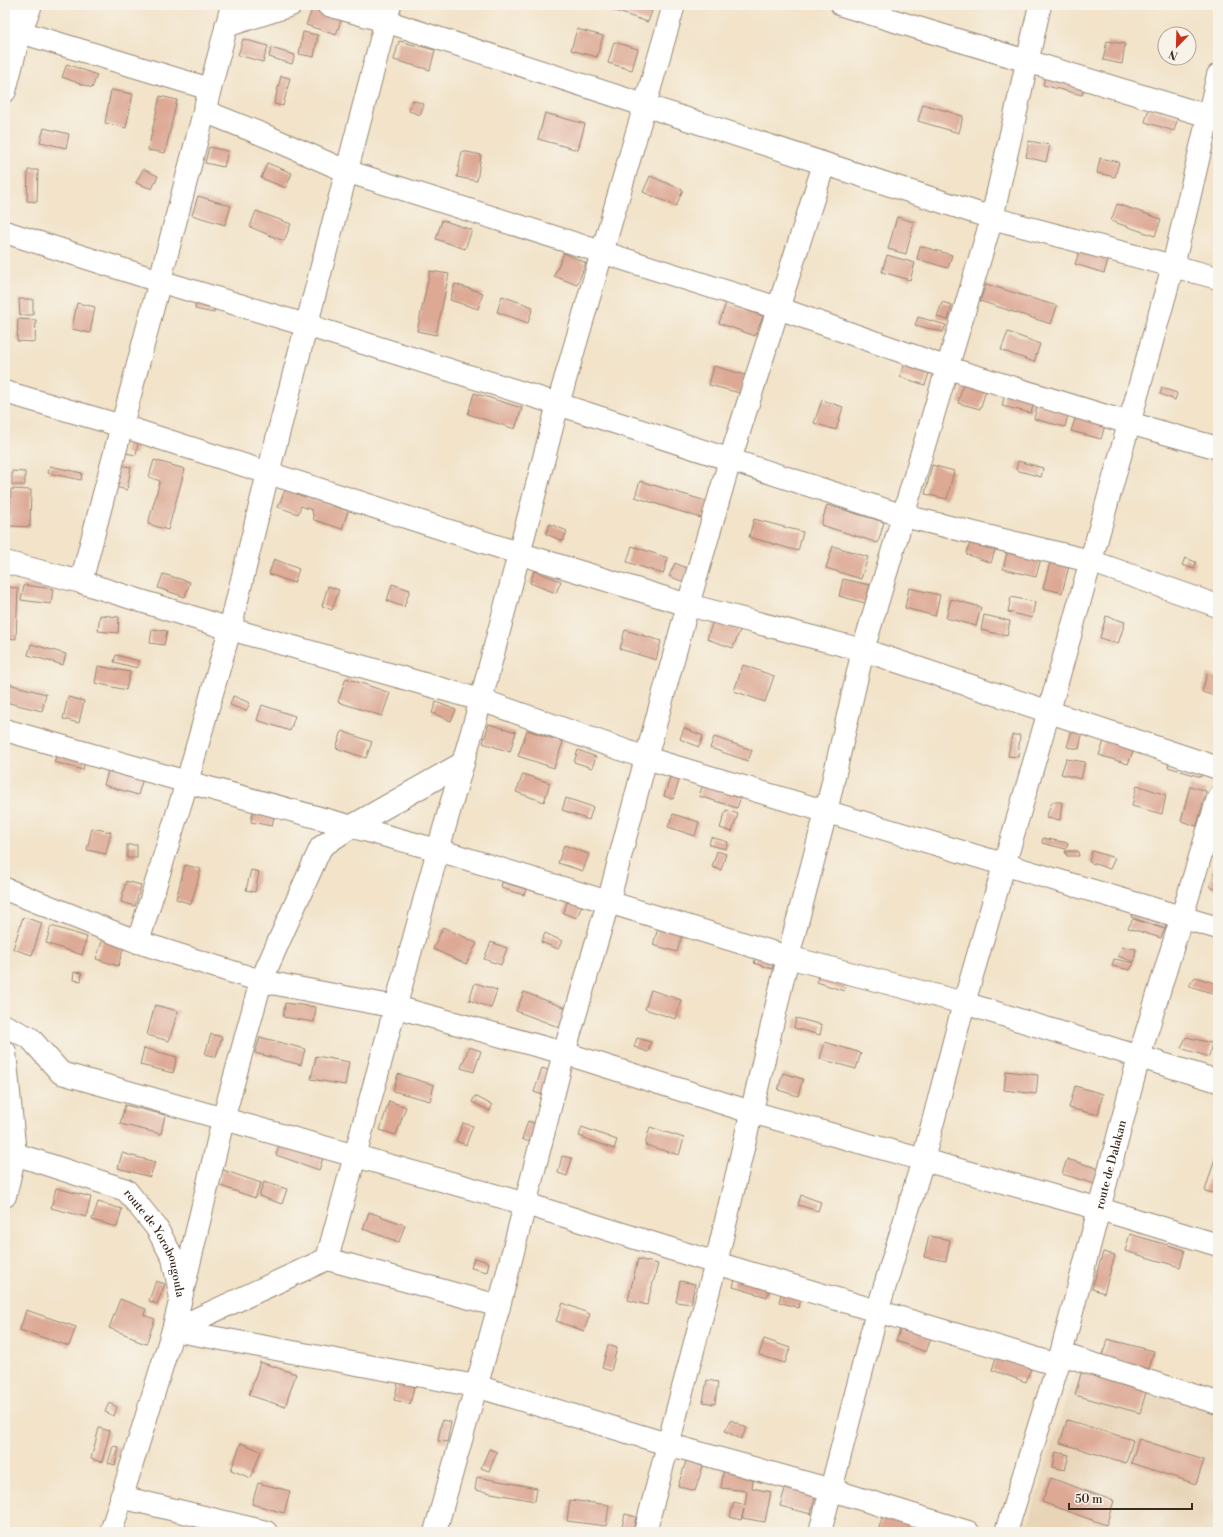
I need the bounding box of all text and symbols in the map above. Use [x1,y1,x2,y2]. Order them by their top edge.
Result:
north arrow [1157,26,1197,66]
text: N [1166,46,1180,62]
street label: route de Dalakan [1092,1119,1130,1211]
street label: route de Yorobougoula [120,1186,188,1300]
scale bar [1069,1485,1192,1511]
text: 50 m [1075,1492,1103,1507]

